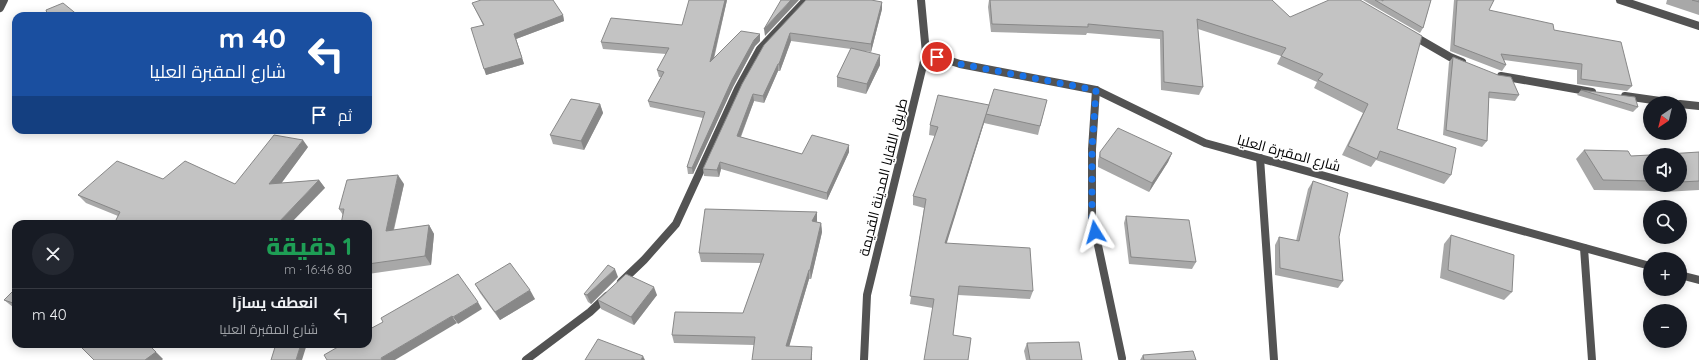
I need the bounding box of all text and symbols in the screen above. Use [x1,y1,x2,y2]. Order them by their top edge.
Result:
text: 40 m [219,20,286,55]
icon: left [300,28,352,80]
pin [920,40,954,74]
icon: arrive [926,46,948,68]
text: شارع المقبرة العليا [149,60,286,83]
street label: طريق اللقايا المدينة القديمة [855,96,911,258]
north arrow [1643,96,1687,140]
map controls [1643,96,1687,348]
icon: arrive [308,104,330,126]
text: ثم [338,106,352,125]
street label: شارع المقبرة العليا [1235,131,1343,175]
button: sound [1643,148,1687,192]
button: search [1643,200,1687,244]
position arrow [1074,211,1116,253]
text: 1 دقيقة [266,231,352,261]
button: close [32,233,74,275]
button: + [1643,252,1687,296]
text: 80 m · 16:46 [284,261,352,277]
text: انعطف يسارًا [232,293,318,312]
icon: left [330,304,352,326]
button: − [1643,304,1687,348]
text: 40 m [32,305,67,324]
text: شارع المقبرة العليا [219,321,318,337]

